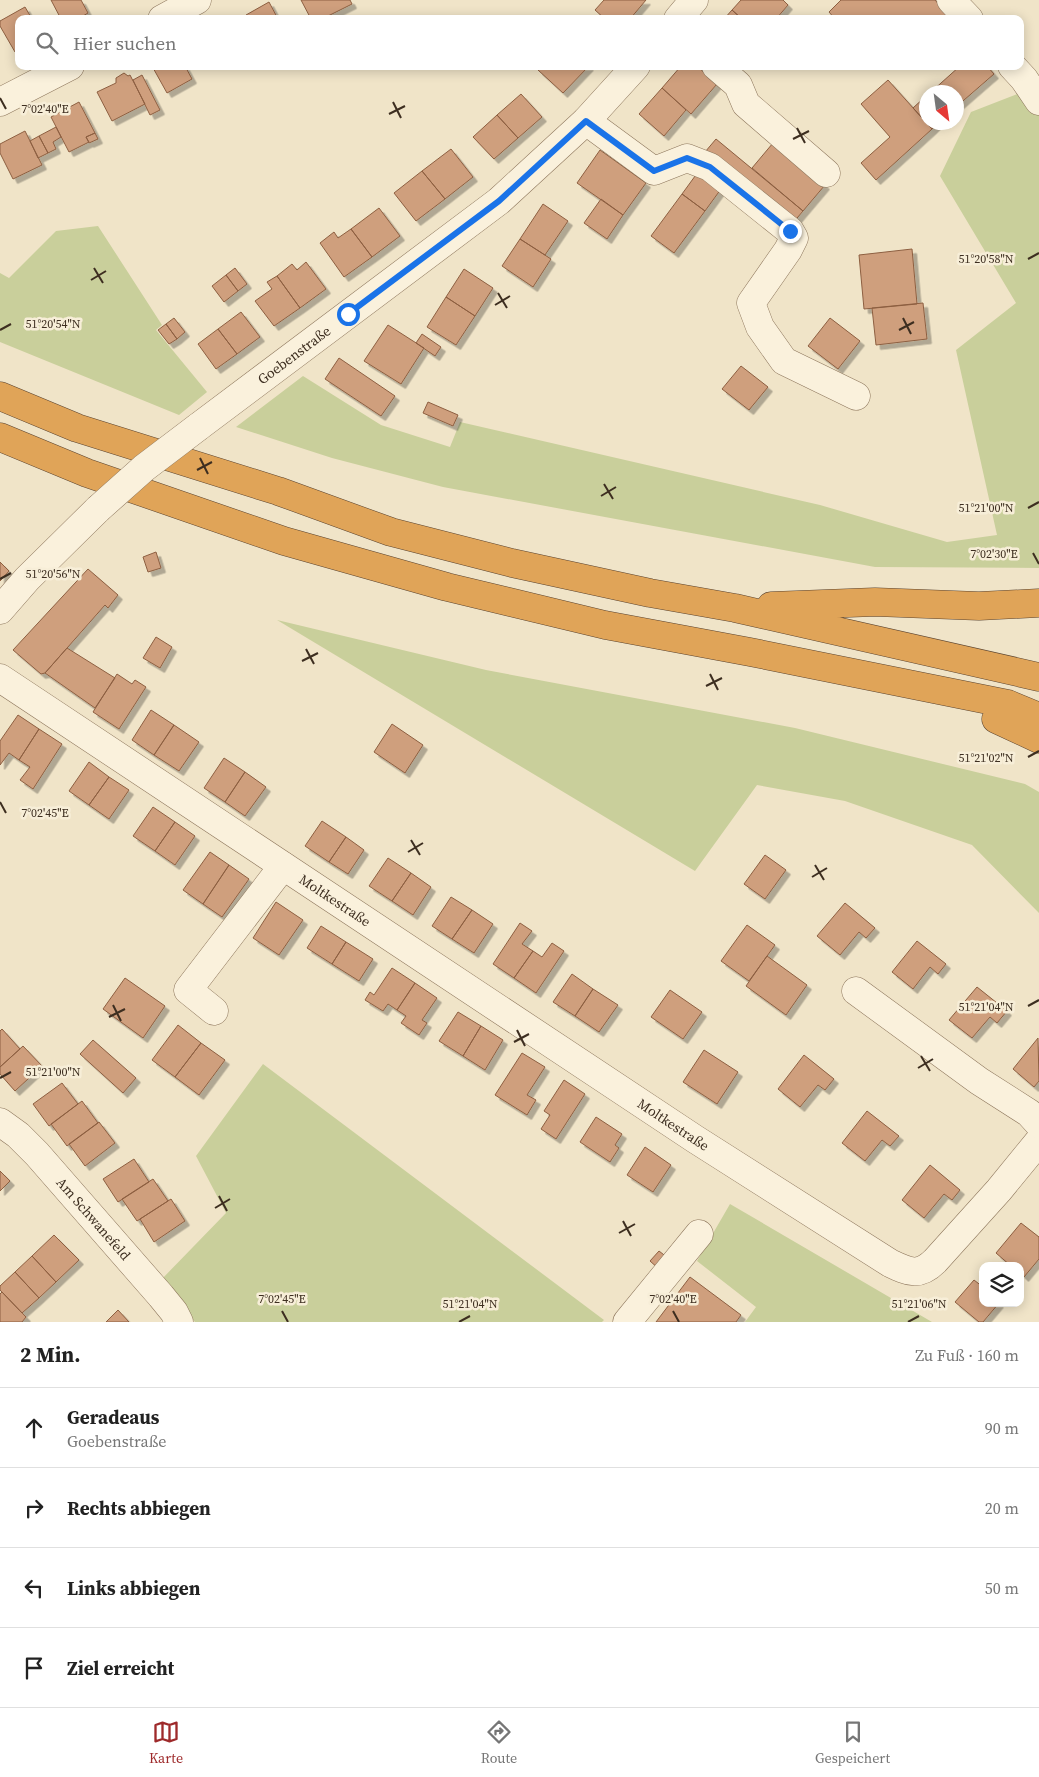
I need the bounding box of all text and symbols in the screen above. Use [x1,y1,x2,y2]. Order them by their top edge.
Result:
search box [15,15,1024,70]
icon: search [33,29,61,57]
text: Hier suchen [73,30,177,56]
north arrow [919,85,964,130]
text: 7°02'40"E [21,101,69,117]
route end [779,220,802,243]
text: 51°20'58"N [958,251,1014,267]
route start [337,303,360,326]
text: 51°20'54"N [25,316,81,332]
street label: Goebenstraße [253,321,335,389]
text: 51°21'00"N [958,500,1014,516]
text: 7°02'30"E [970,546,1018,562]
text: 51°20'56"N [25,566,81,582]
text: 51°21'02"N [958,750,1014,766]
text: 7°02'45"E [21,805,69,821]
street label: Moltkestraße [295,869,375,931]
text: 51°21'04"N [958,999,1014,1015]
text: 51°21'00"N [25,1064,81,1080]
street label: Moltkestraße [634,1094,713,1156]
street label: Am Schwanefeld [52,1173,135,1264]
map controls [979,1262,1024,1307]
button: layers [979,1262,1024,1307]
text: 7°02'45"E [258,1291,306,1307]
text: 7°02'40"E [649,1291,697,1307]
text: 51°21'04"N [442,1296,498,1312]
text: 51°21'06"N [891,1296,947,1312]
text: 2 Min. [20,1340,81,1369]
text: Zu Fuß · 160 m [915,1344,1019,1366]
text: Geradeaus [67,1404,159,1430]
icon: ahead [20,1414,48,1442]
text: 90 m [985,1417,1019,1439]
text: Goebenstraße [67,1430,166,1452]
icon: right [20,1494,48,1522]
text: Rechts abbiegen [67,1495,211,1521]
text: 20 m [985,1497,1019,1519]
icon: left [20,1574,48,1602]
text: Links abbiegen [67,1575,200,1601]
text: 50 m [985,1577,1019,1599]
icon: arrive [20,1654,48,1682]
text: Ziel erreicht [67,1655,174,1681]
tab: Karte [149,1718,183,1768]
tab: Route [481,1718,517,1768]
tab: Gespeichert [815,1718,890,1768]

